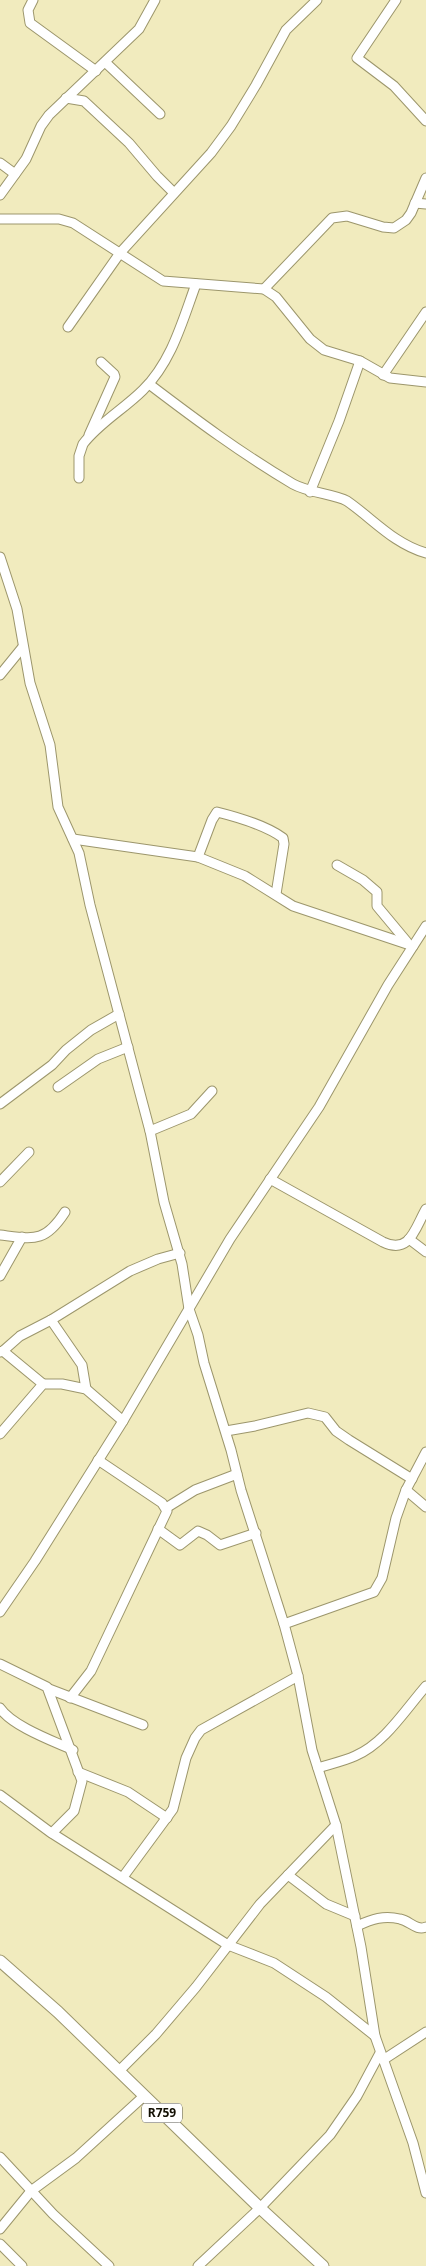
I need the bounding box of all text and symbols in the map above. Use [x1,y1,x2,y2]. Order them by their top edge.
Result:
road number: R759 [142,2104,182,2122]

